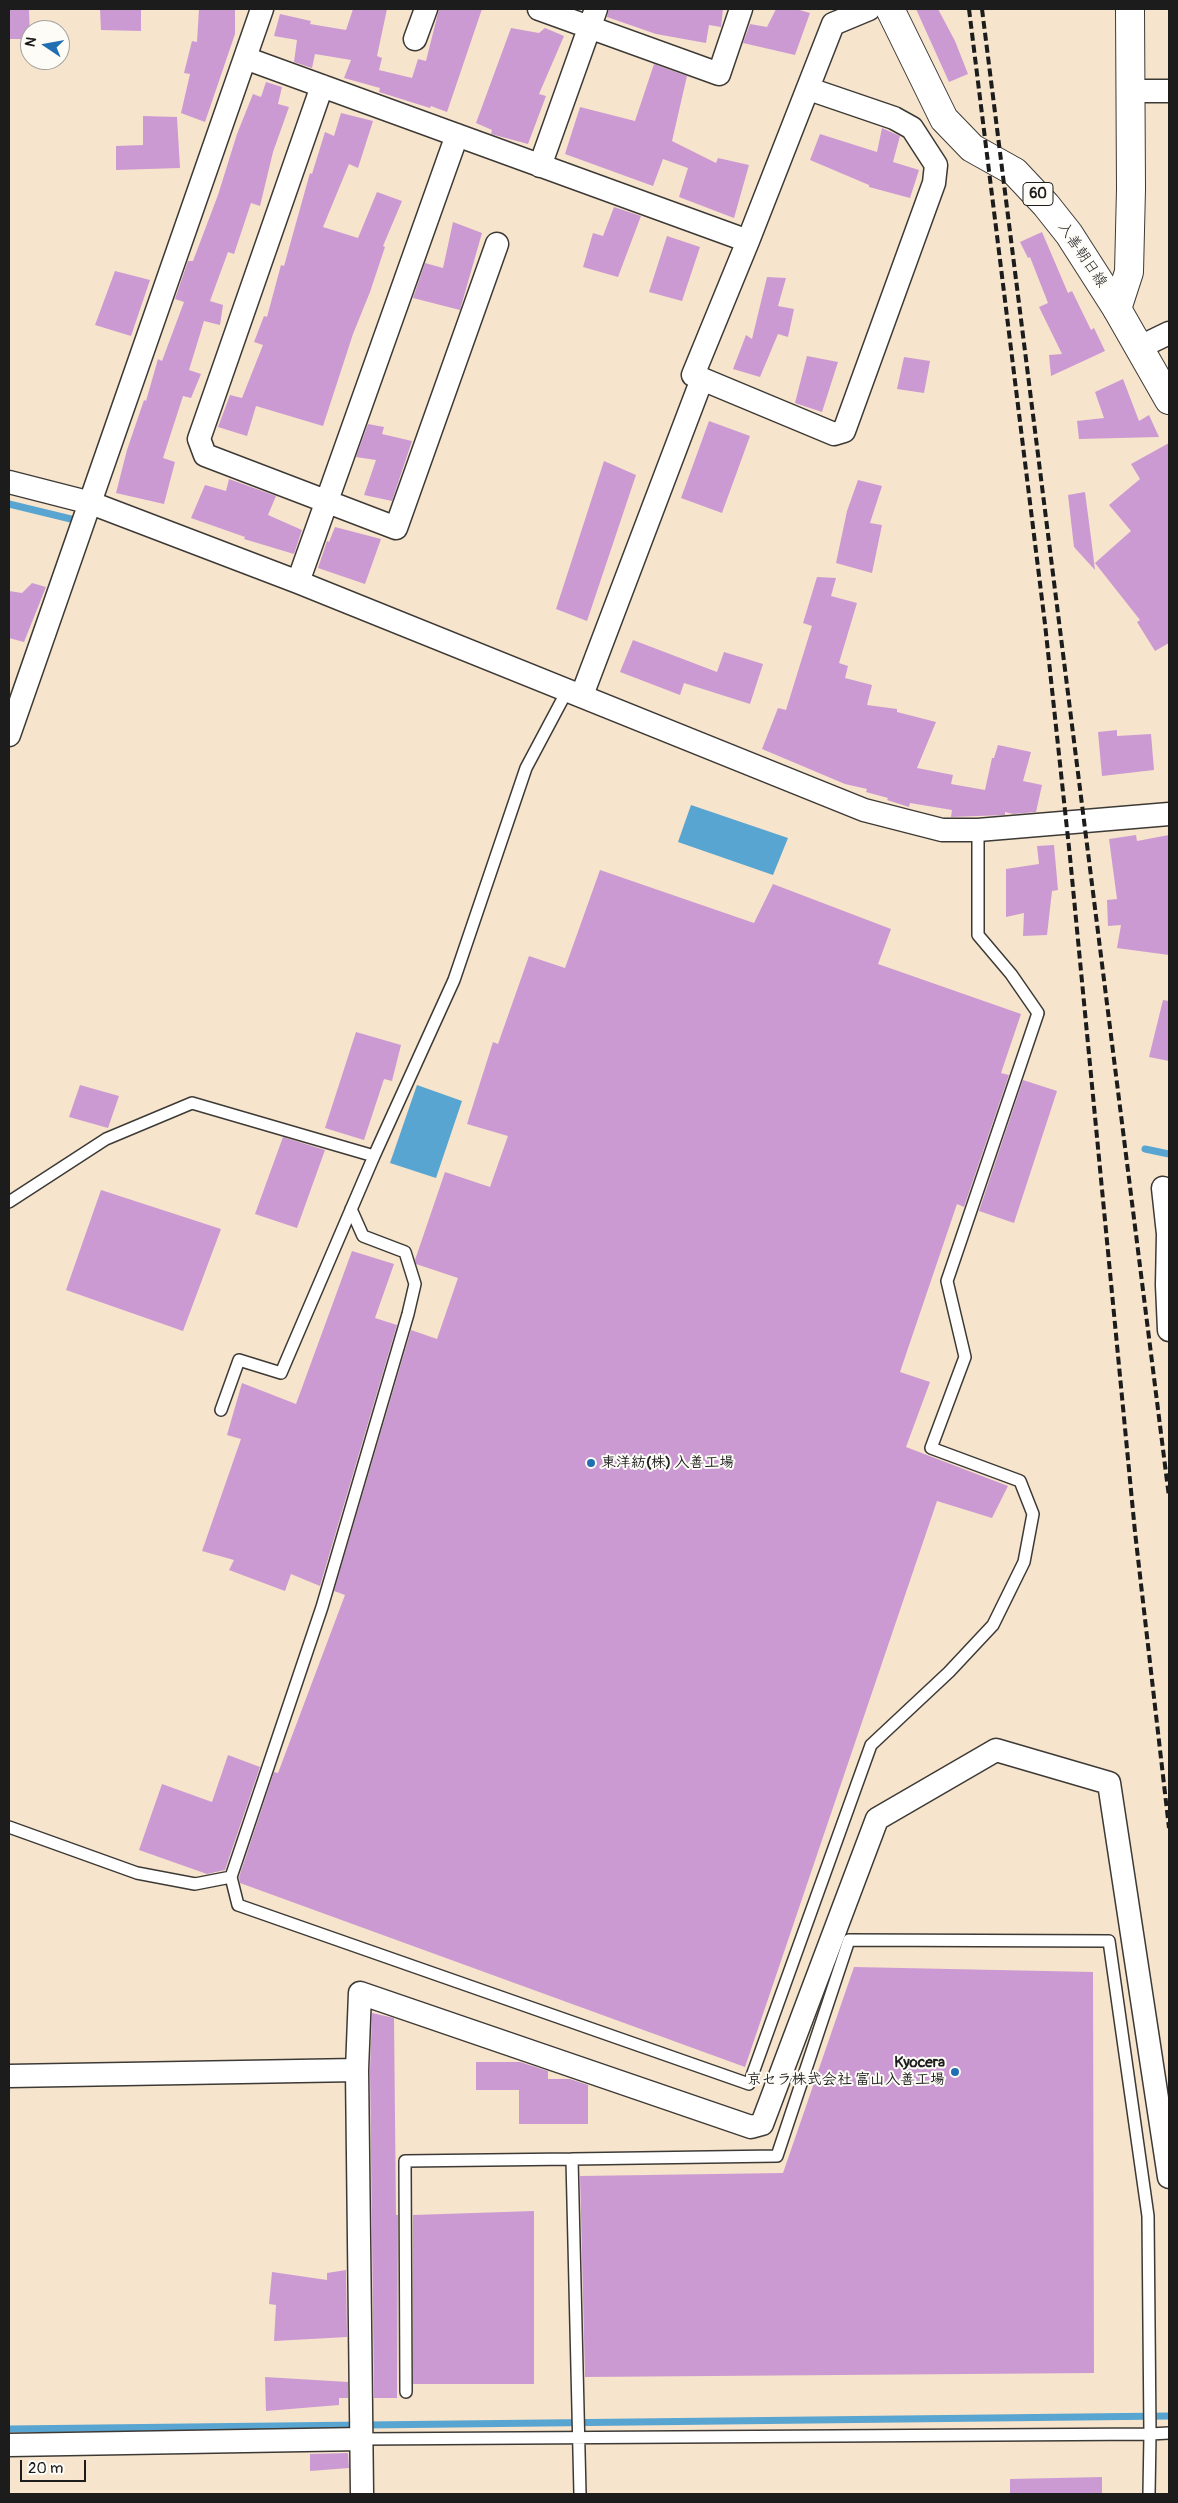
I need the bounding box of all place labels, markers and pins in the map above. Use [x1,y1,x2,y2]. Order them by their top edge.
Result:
place label: 東洋紡(株) 入善工場 [601,1454,734,1472]
marker: 東洋紡(株) 入善工場 [585,1457,597,1469]
place label: Kyocera 京セラ株式会社 富山入善工場 [747,2054,945,2089]
marker: Kyocera 京セラ株式会社 富山入善工場 [949,2066,961,2078]

